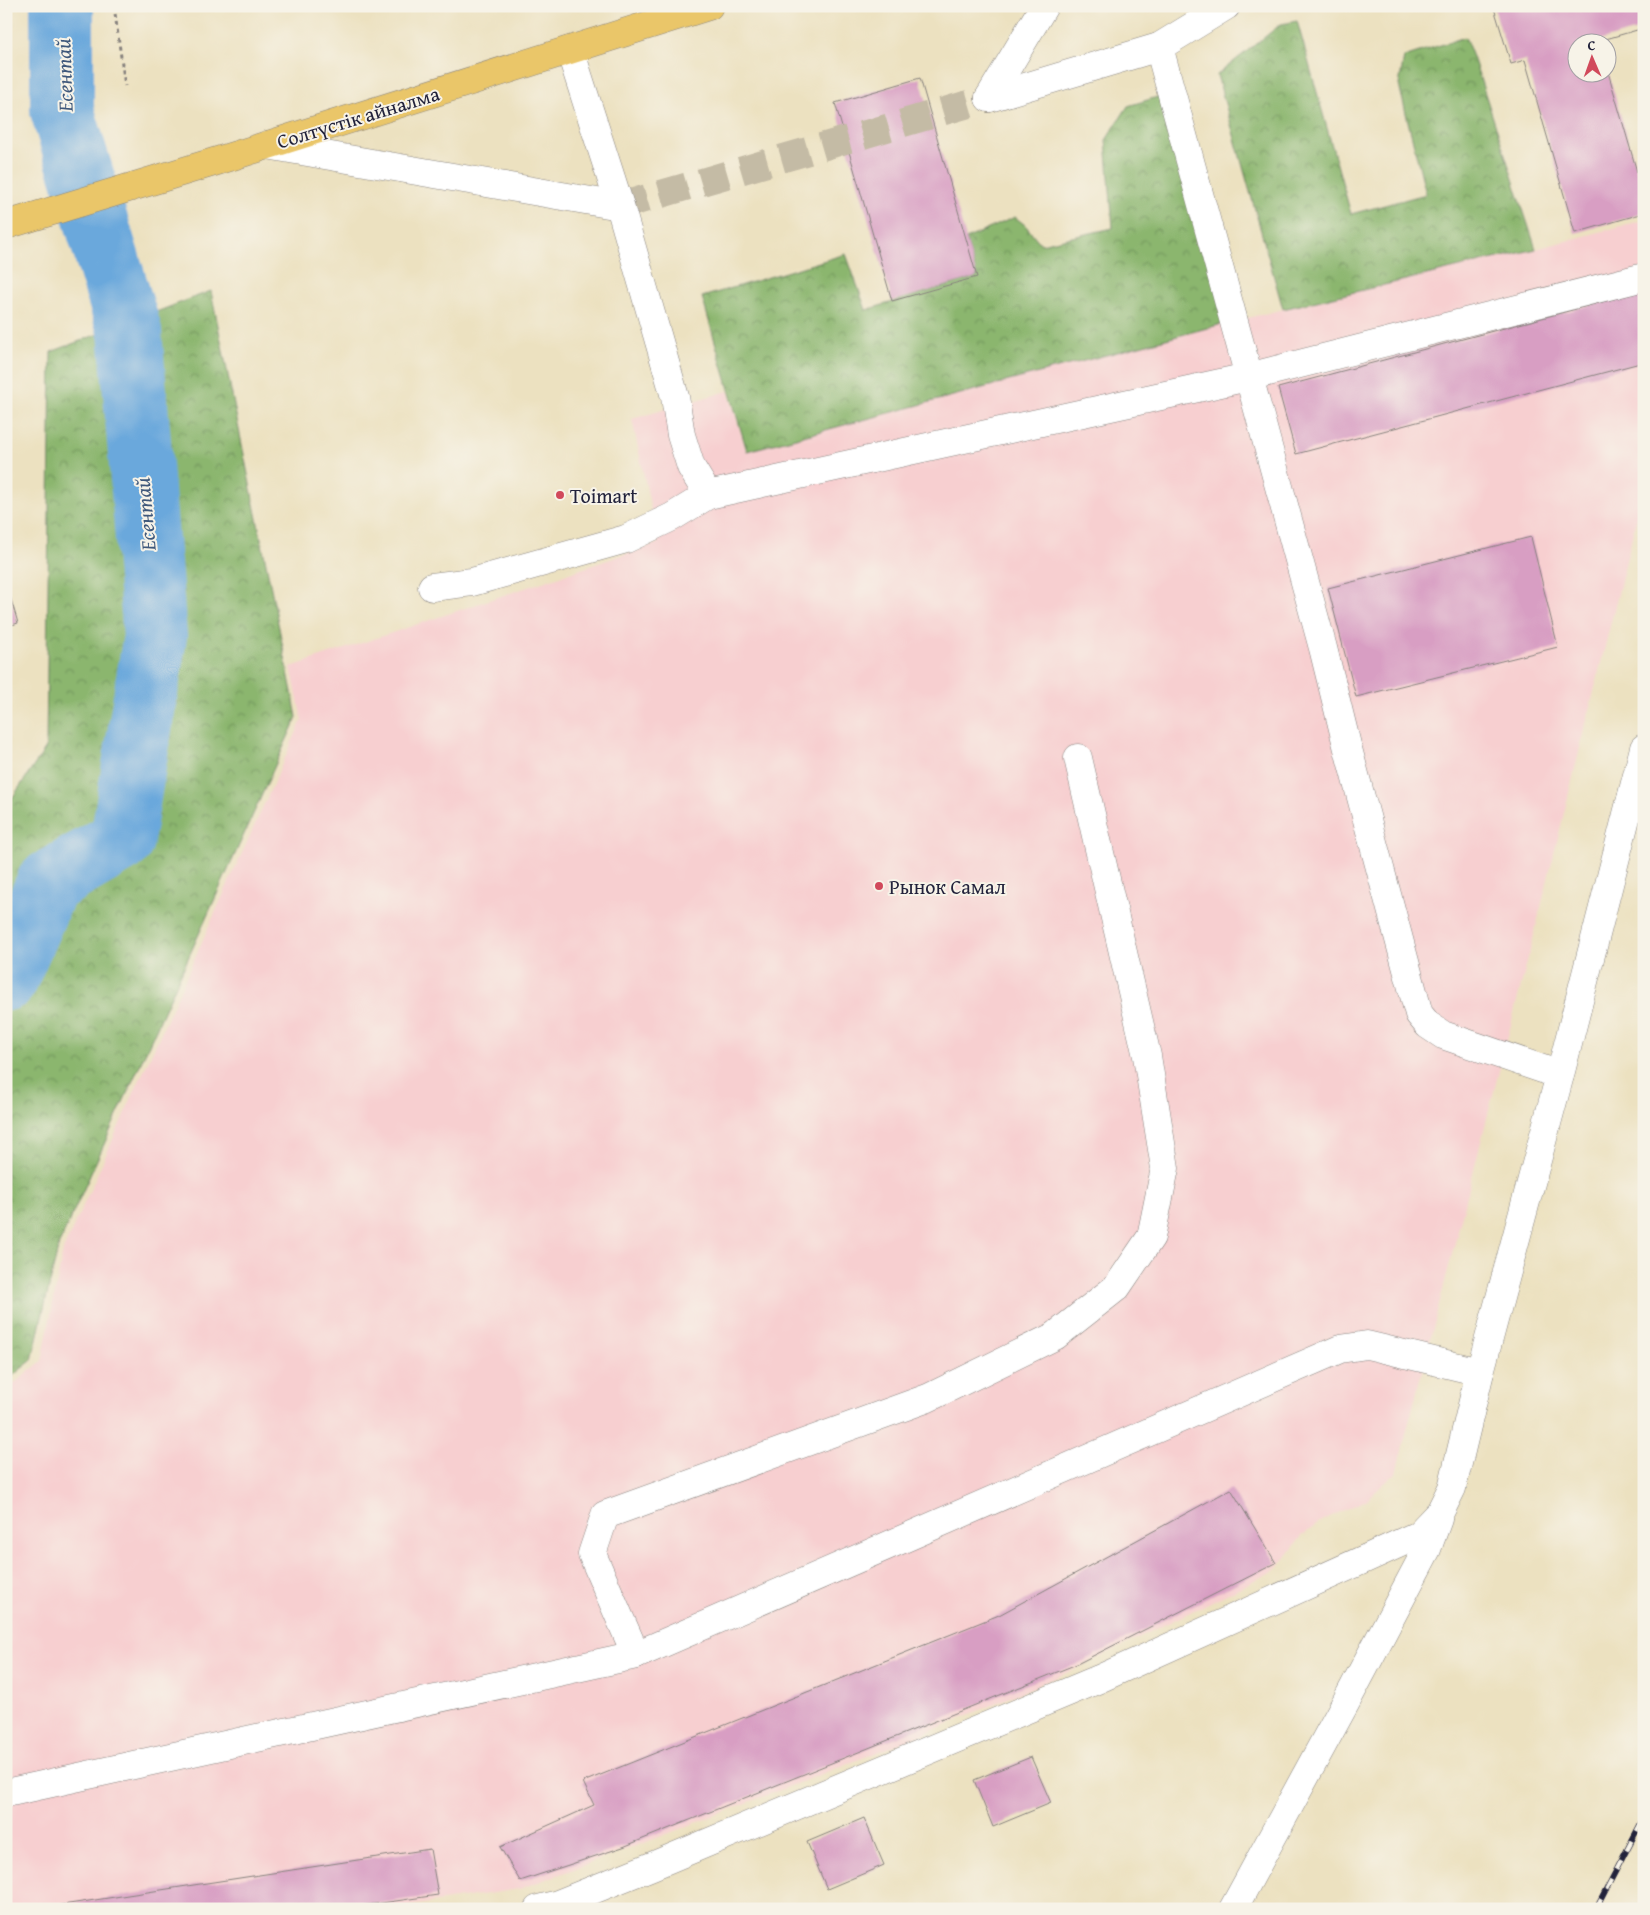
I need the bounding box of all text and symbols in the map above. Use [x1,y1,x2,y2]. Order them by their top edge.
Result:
north arrow [1568,32,1618,82]
text: С [1587,35,1596,55]
water label: Есентай [47,37,81,113]
street label: Солтүстік айналма [273,78,443,156]
water label: Есентай [126,476,164,553]
place label: Toimart [570,481,637,510]
marker: Toimart [554,489,566,501]
place label: Рынок Самал [889,872,1006,901]
marker: Рынок Самал [873,880,885,892]

